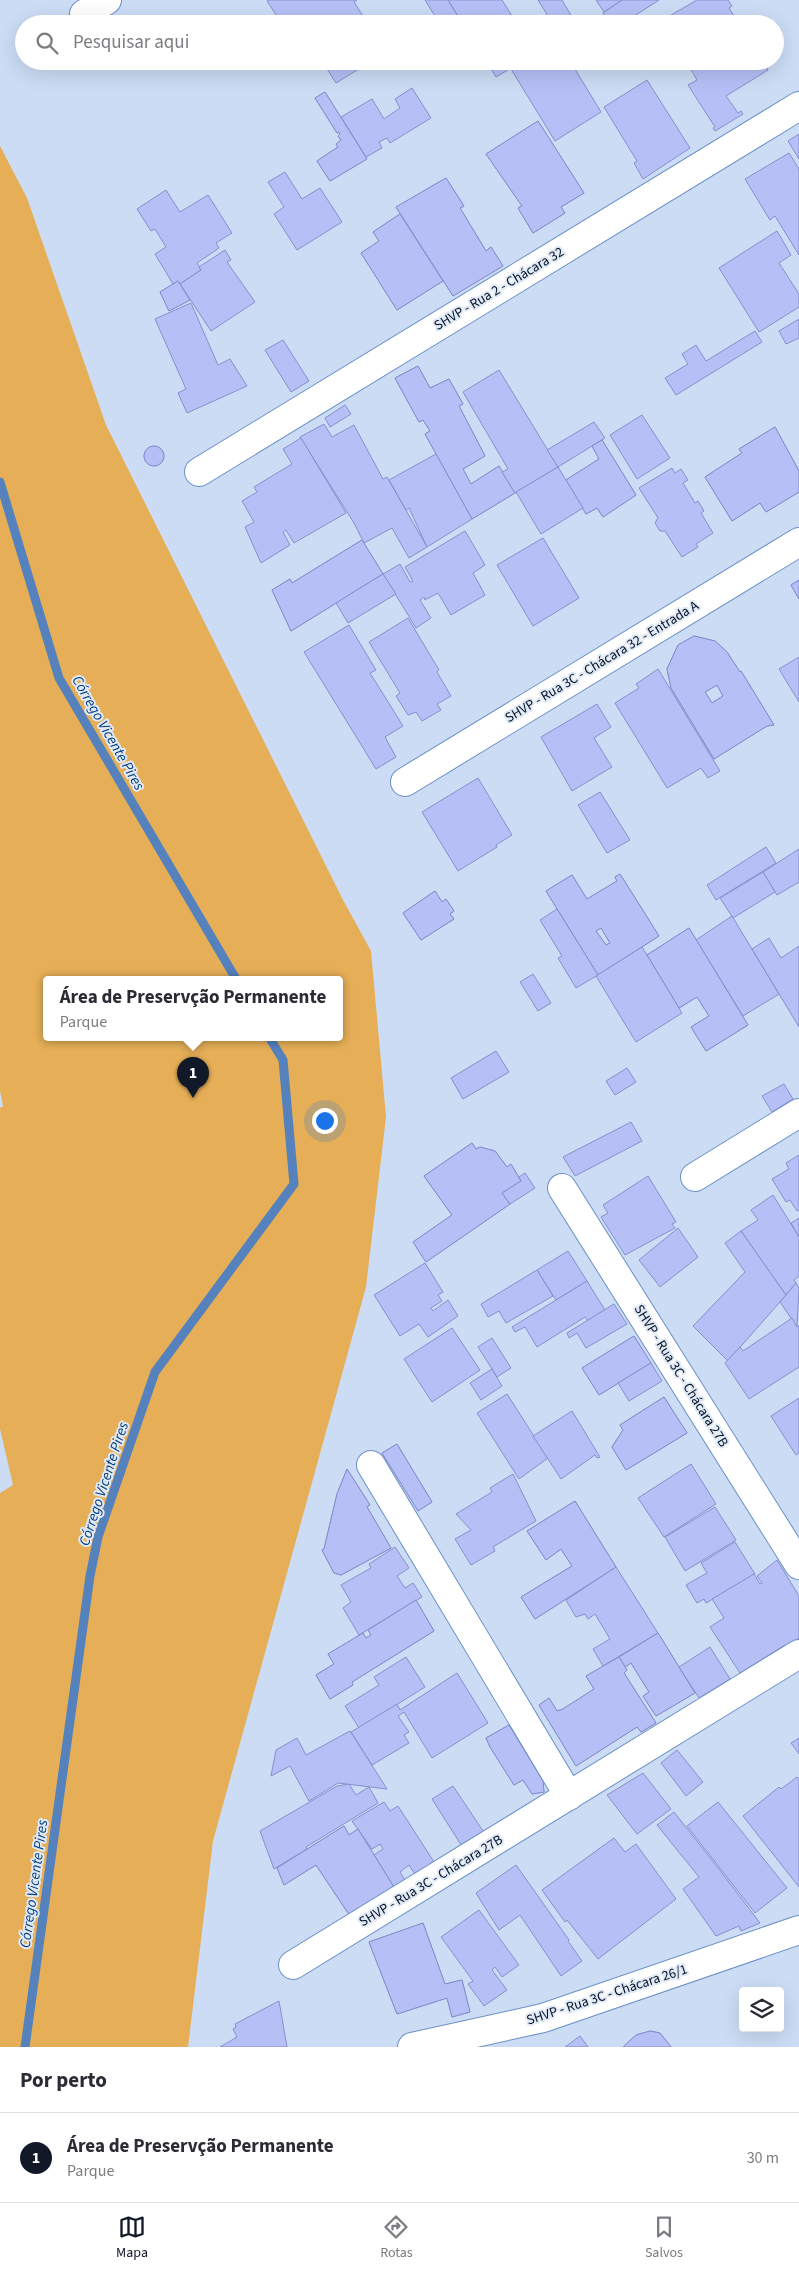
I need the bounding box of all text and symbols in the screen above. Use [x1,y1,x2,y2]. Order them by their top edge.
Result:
search box [15,15,784,70]
icon: search [33,29,61,57]
text: Pesquisar aqui [73,29,189,56]
street label: SHVP - Rua 2 - Chácara 32 [430,242,568,336]
street label: SHVP - Rua 3C - Chácara 32 - Entrada A [501,596,703,728]
water label: Córrego Vicente Pires [67,672,149,794]
popup [43,976,343,1041]
text: Área de Preservção Permanente [60,984,326,1011]
text: Parque [60,1011,107,1033]
pin: 1 [177,1057,209,1098]
your location [312,1108,338,1134]
street label: SHVP - Rua 3C - Chácara 27B [629,1301,733,1451]
water label: Córrego Vicente Pires [74,1419,134,1549]
water label: Córrego Vicente Pires [15,1819,53,1949]
street label: SHVP - Rua 3C - Chácara 27B [355,1830,507,1932]
street label: SHVP - Rua 3C - Chácara 26/1 [524,1959,690,2030]
map controls [739,1987,784,2032]
button: layers [739,1987,784,2032]
text: Por perto [20,2065,107,2095]
text: Área de Preservção Permanente [67,2133,334,2160]
text: 1 [32,2147,40,2169]
text: 30 m [747,2147,779,2169]
text: Parque [67,2160,114,2182]
tab: Mapa [116,2213,148,2263]
tab: Rotas [380,2213,413,2263]
tab: Salvos [645,2213,683,2263]

